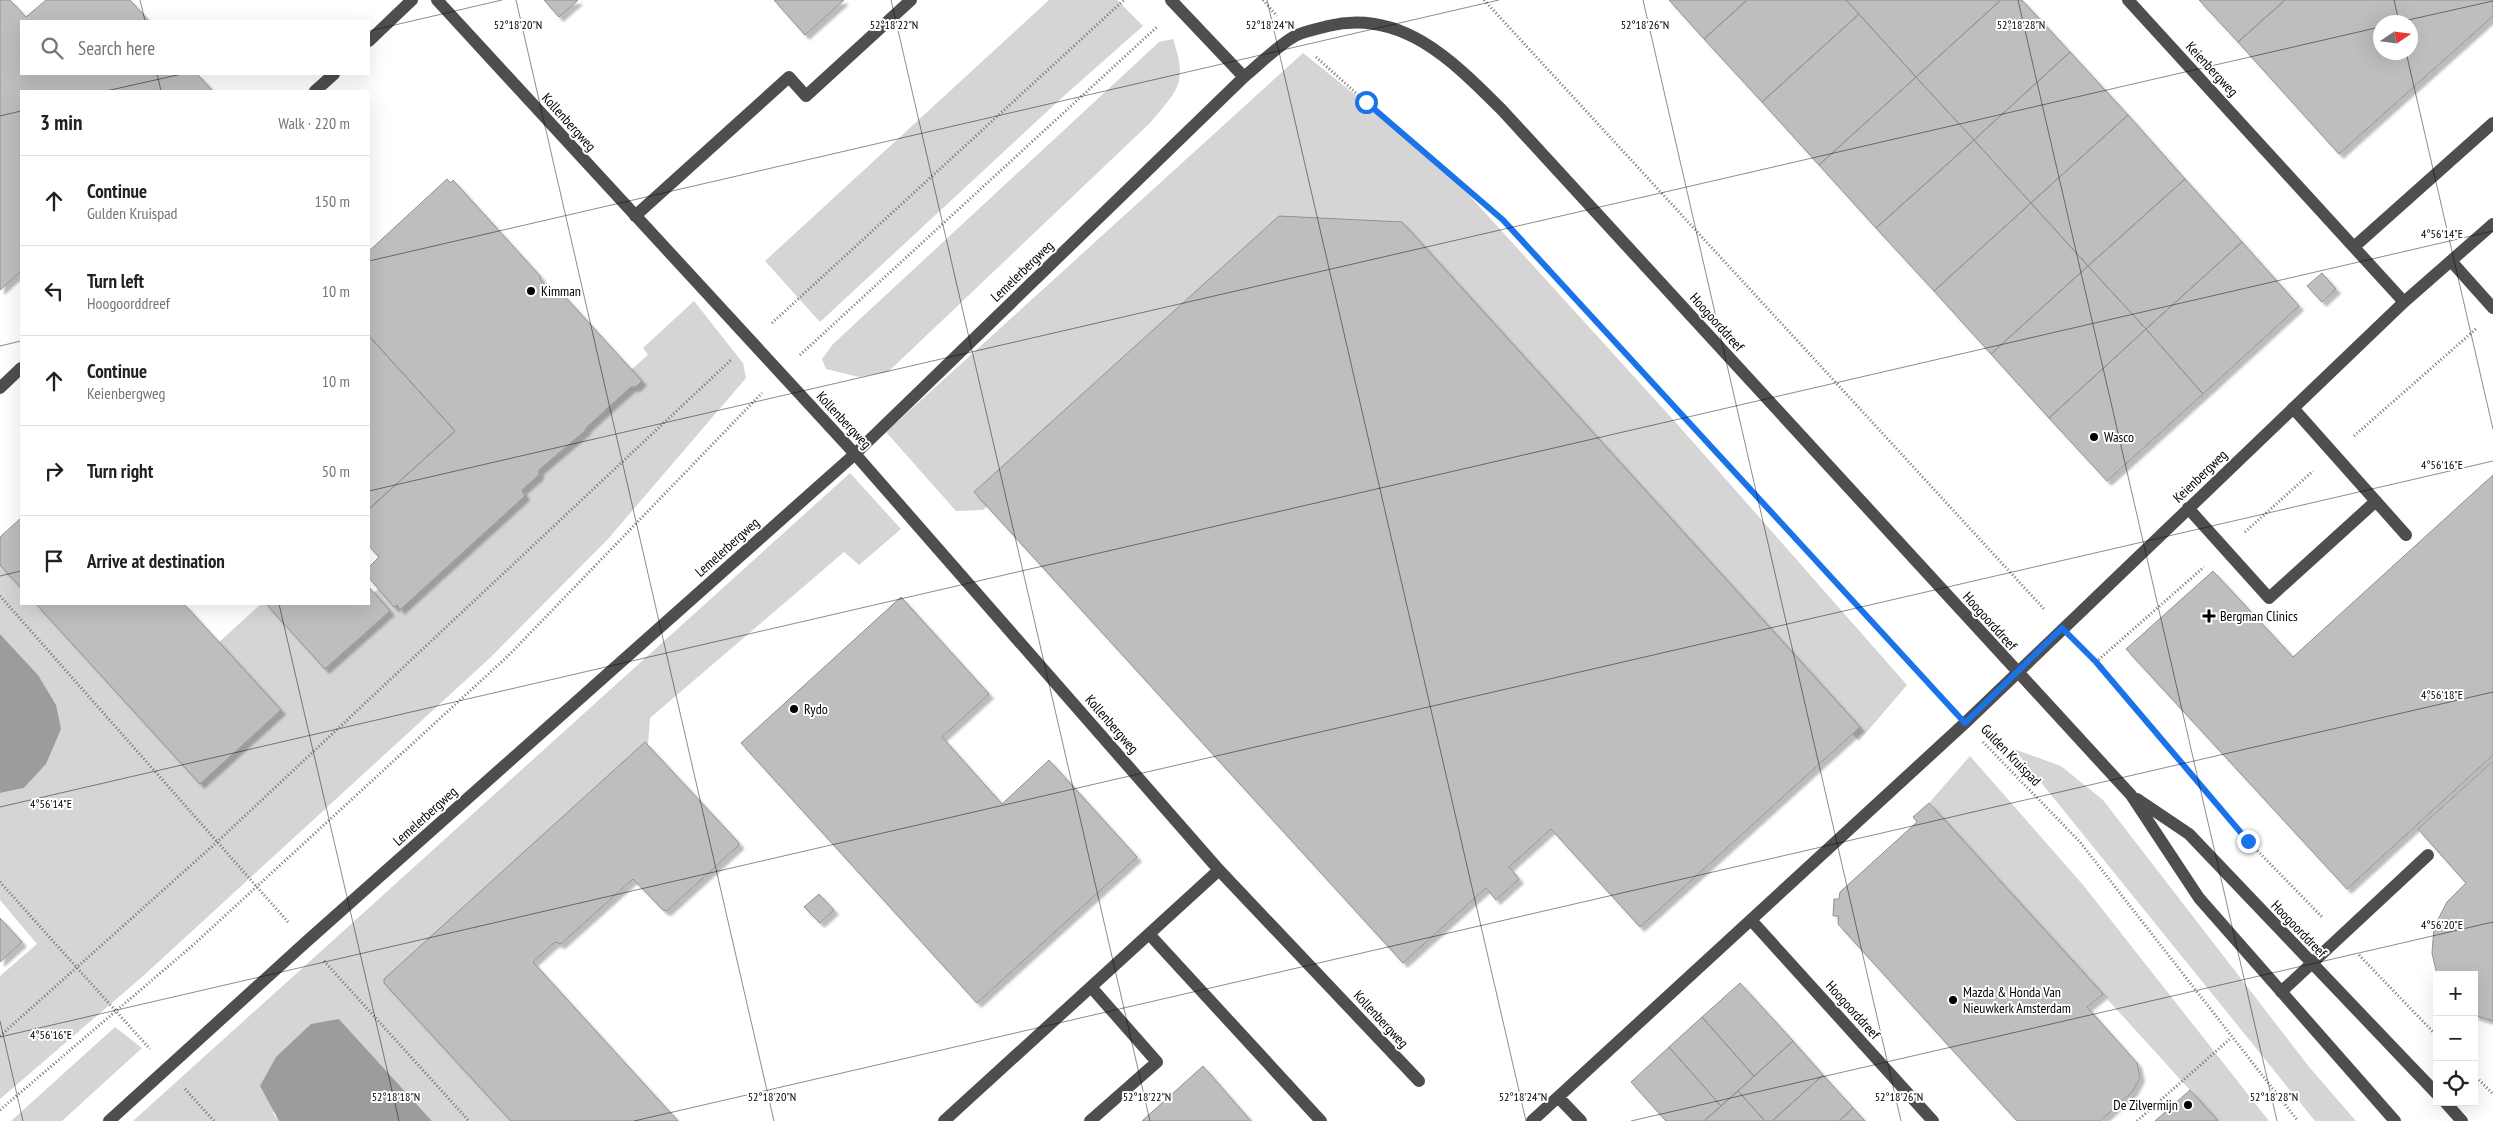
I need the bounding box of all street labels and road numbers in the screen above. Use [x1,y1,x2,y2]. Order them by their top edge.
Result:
street label: Keienbergweg [2182,38,2242,100]
street label: Kollenbergweg [538,89,600,155]
street label: Lemelerbergweg [987,237,1057,305]
street label: Hoogoorddreef [1686,289,1748,355]
street label: Kollenbergweg [813,387,875,453]
street label: Keienbergweg [2169,446,2231,506]
street label: Lemelerbergweg [691,513,763,581]
street label: Hoogoorddreef [1959,588,2021,654]
street label: Kollenbergweg [1081,691,1143,757]
street label: Gulden Kruispad [1977,720,2045,790]
street label: Lemelerbergweg [389,782,461,850]
street label: Hoogoorddreef [2267,897,2331,962]
street label: Hoogoorddreef [1822,977,1884,1043]
street label: Kollenbergweg [1350,986,1412,1052]

